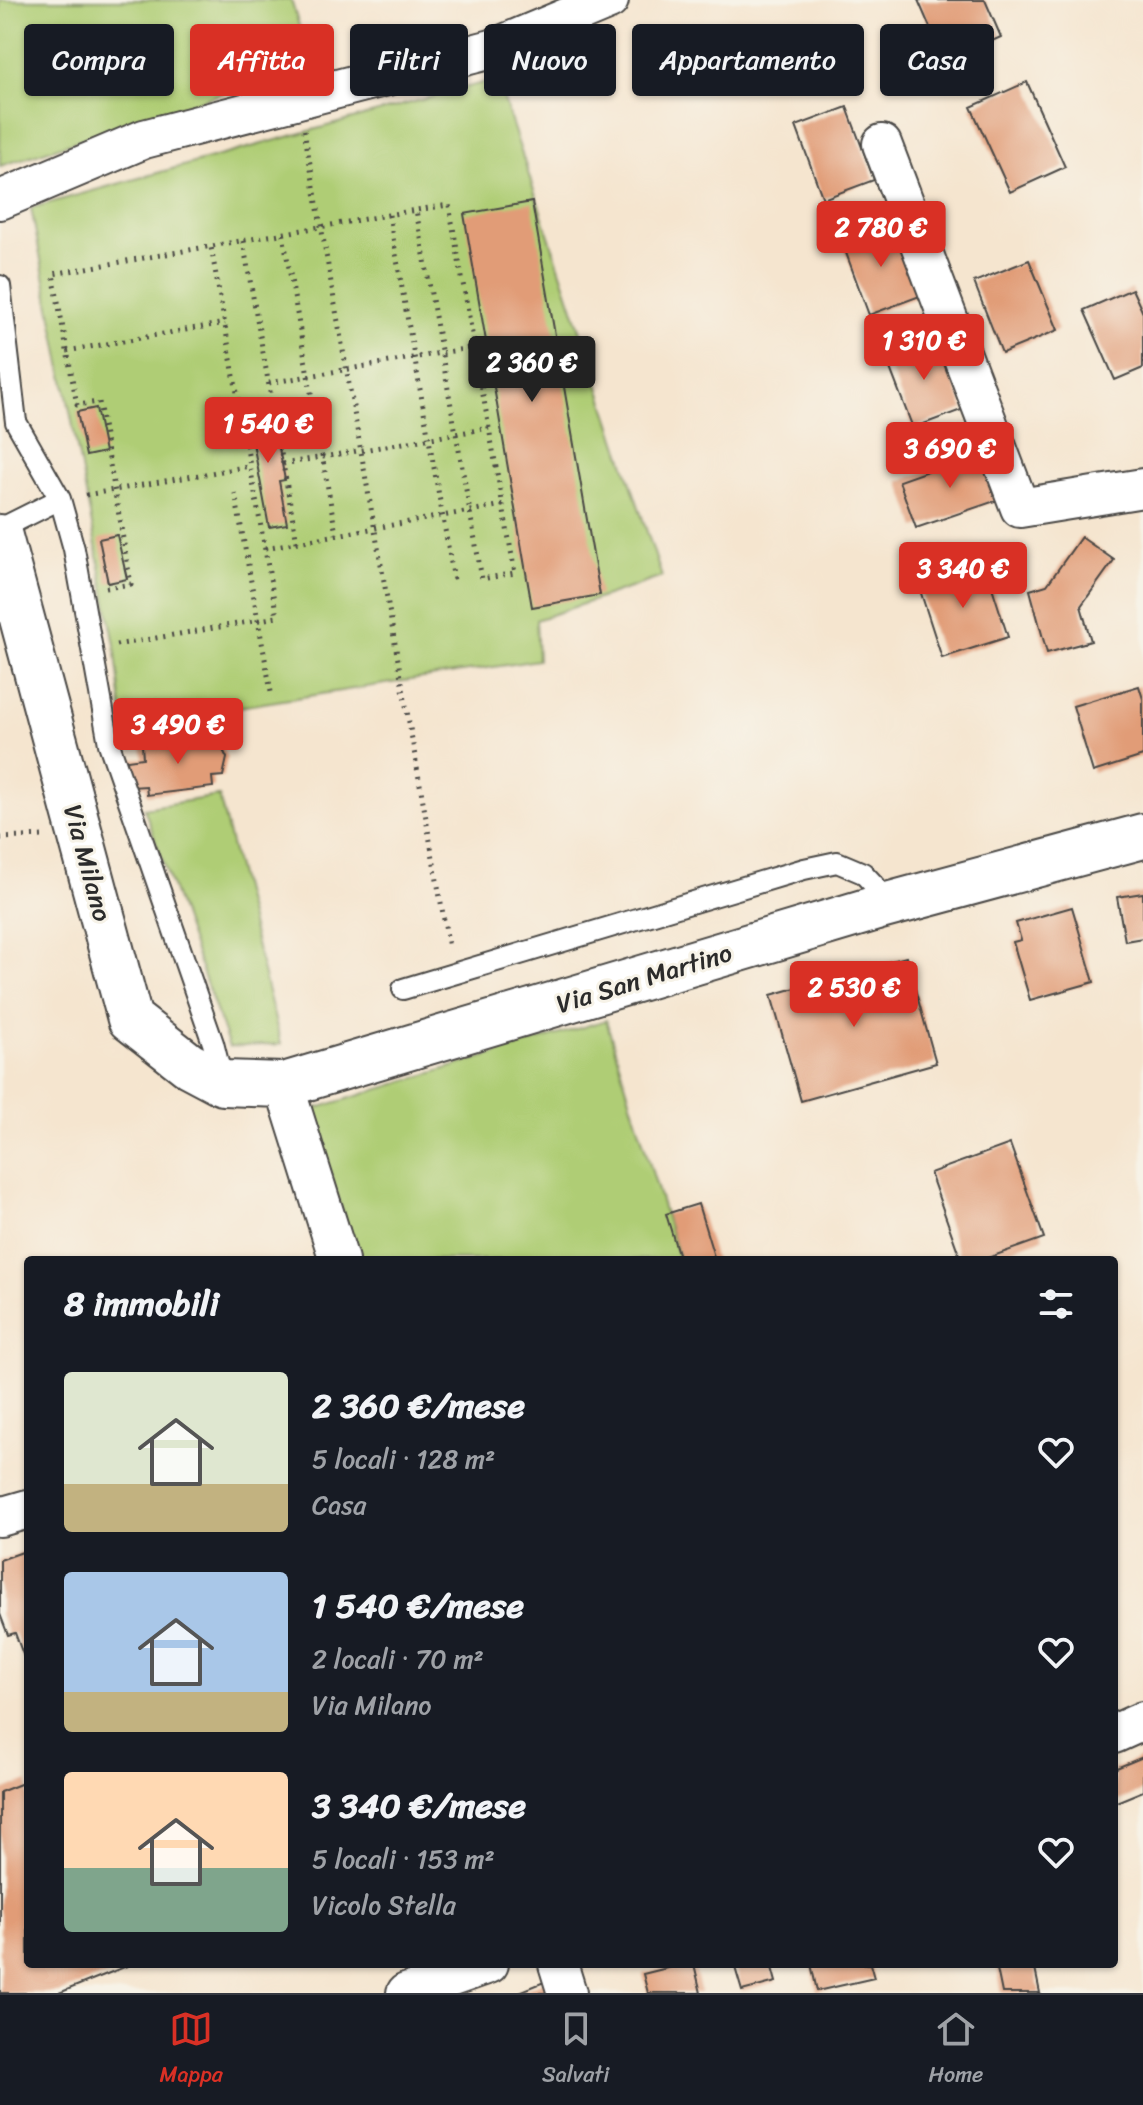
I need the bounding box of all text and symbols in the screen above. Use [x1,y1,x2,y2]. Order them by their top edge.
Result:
chip: Compra [24,24,174,96]
chip: Affitta [190,24,334,96]
chip: Filtri [350,24,468,96]
chip: Nuovo [484,24,616,96]
chip: Appartamento [632,24,864,96]
chip: Casa [880,24,994,96]
pin: 2 780 € [807,201,955,269]
text: 2 780 € [835,204,927,250]
pin: 1 310 € [850,314,998,382]
text: 1 310 € [882,317,966,363]
pin: 2 360 € [458,336,606,404]
text: 2 360 € [486,339,578,385]
pin: 1 540 € [194,397,342,465]
text: 1 540 € [223,400,313,446]
pin: 3 690 € [876,422,1024,490]
text: 3 690 € [904,425,996,471]
pin: 3 340 € [889,542,1037,610]
text: 3 340 € [917,545,1009,591]
pin: 3 490 € [104,698,252,766]
text: 3 490 € [131,701,225,747]
street label: Via Milano [50,799,126,927]
street label: Via San Martino [550,929,738,1027]
pin: 2 530 € [780,961,928,1029]
text: 2 530 € [808,964,900,1010]
text: 8 immobili [64,1274,219,1334]
icon: filters [1034,1282,1078,1326]
text: 2 360 €/mese [312,1376,525,1436]
icon: home [128,1404,224,1500]
icon: heart [1034,1430,1078,1474]
text: 5 locali · 128 m² [312,1436,495,1482]
text: Casa [312,1482,366,1528]
text: 1 540 €/mese [312,1576,524,1636]
icon: home [128,1604,224,1700]
icon: heart [1034,1630,1078,1674]
text: 2 locali · 70 m² [312,1636,484,1682]
text: Via Milano [312,1682,432,1728]
text: 3 340 €/mese [312,1776,526,1836]
icon: home [128,1804,224,1900]
icon: heart [1034,1830,1078,1874]
text: 5 locali · 153 m² [312,1836,495,1882]
text: Vicolo Stella [312,1882,456,1928]
tab: Mappa [160,2007,223,2094]
tab: Salvati [542,2007,609,2094]
tab: Home [928,2007,983,2094]

